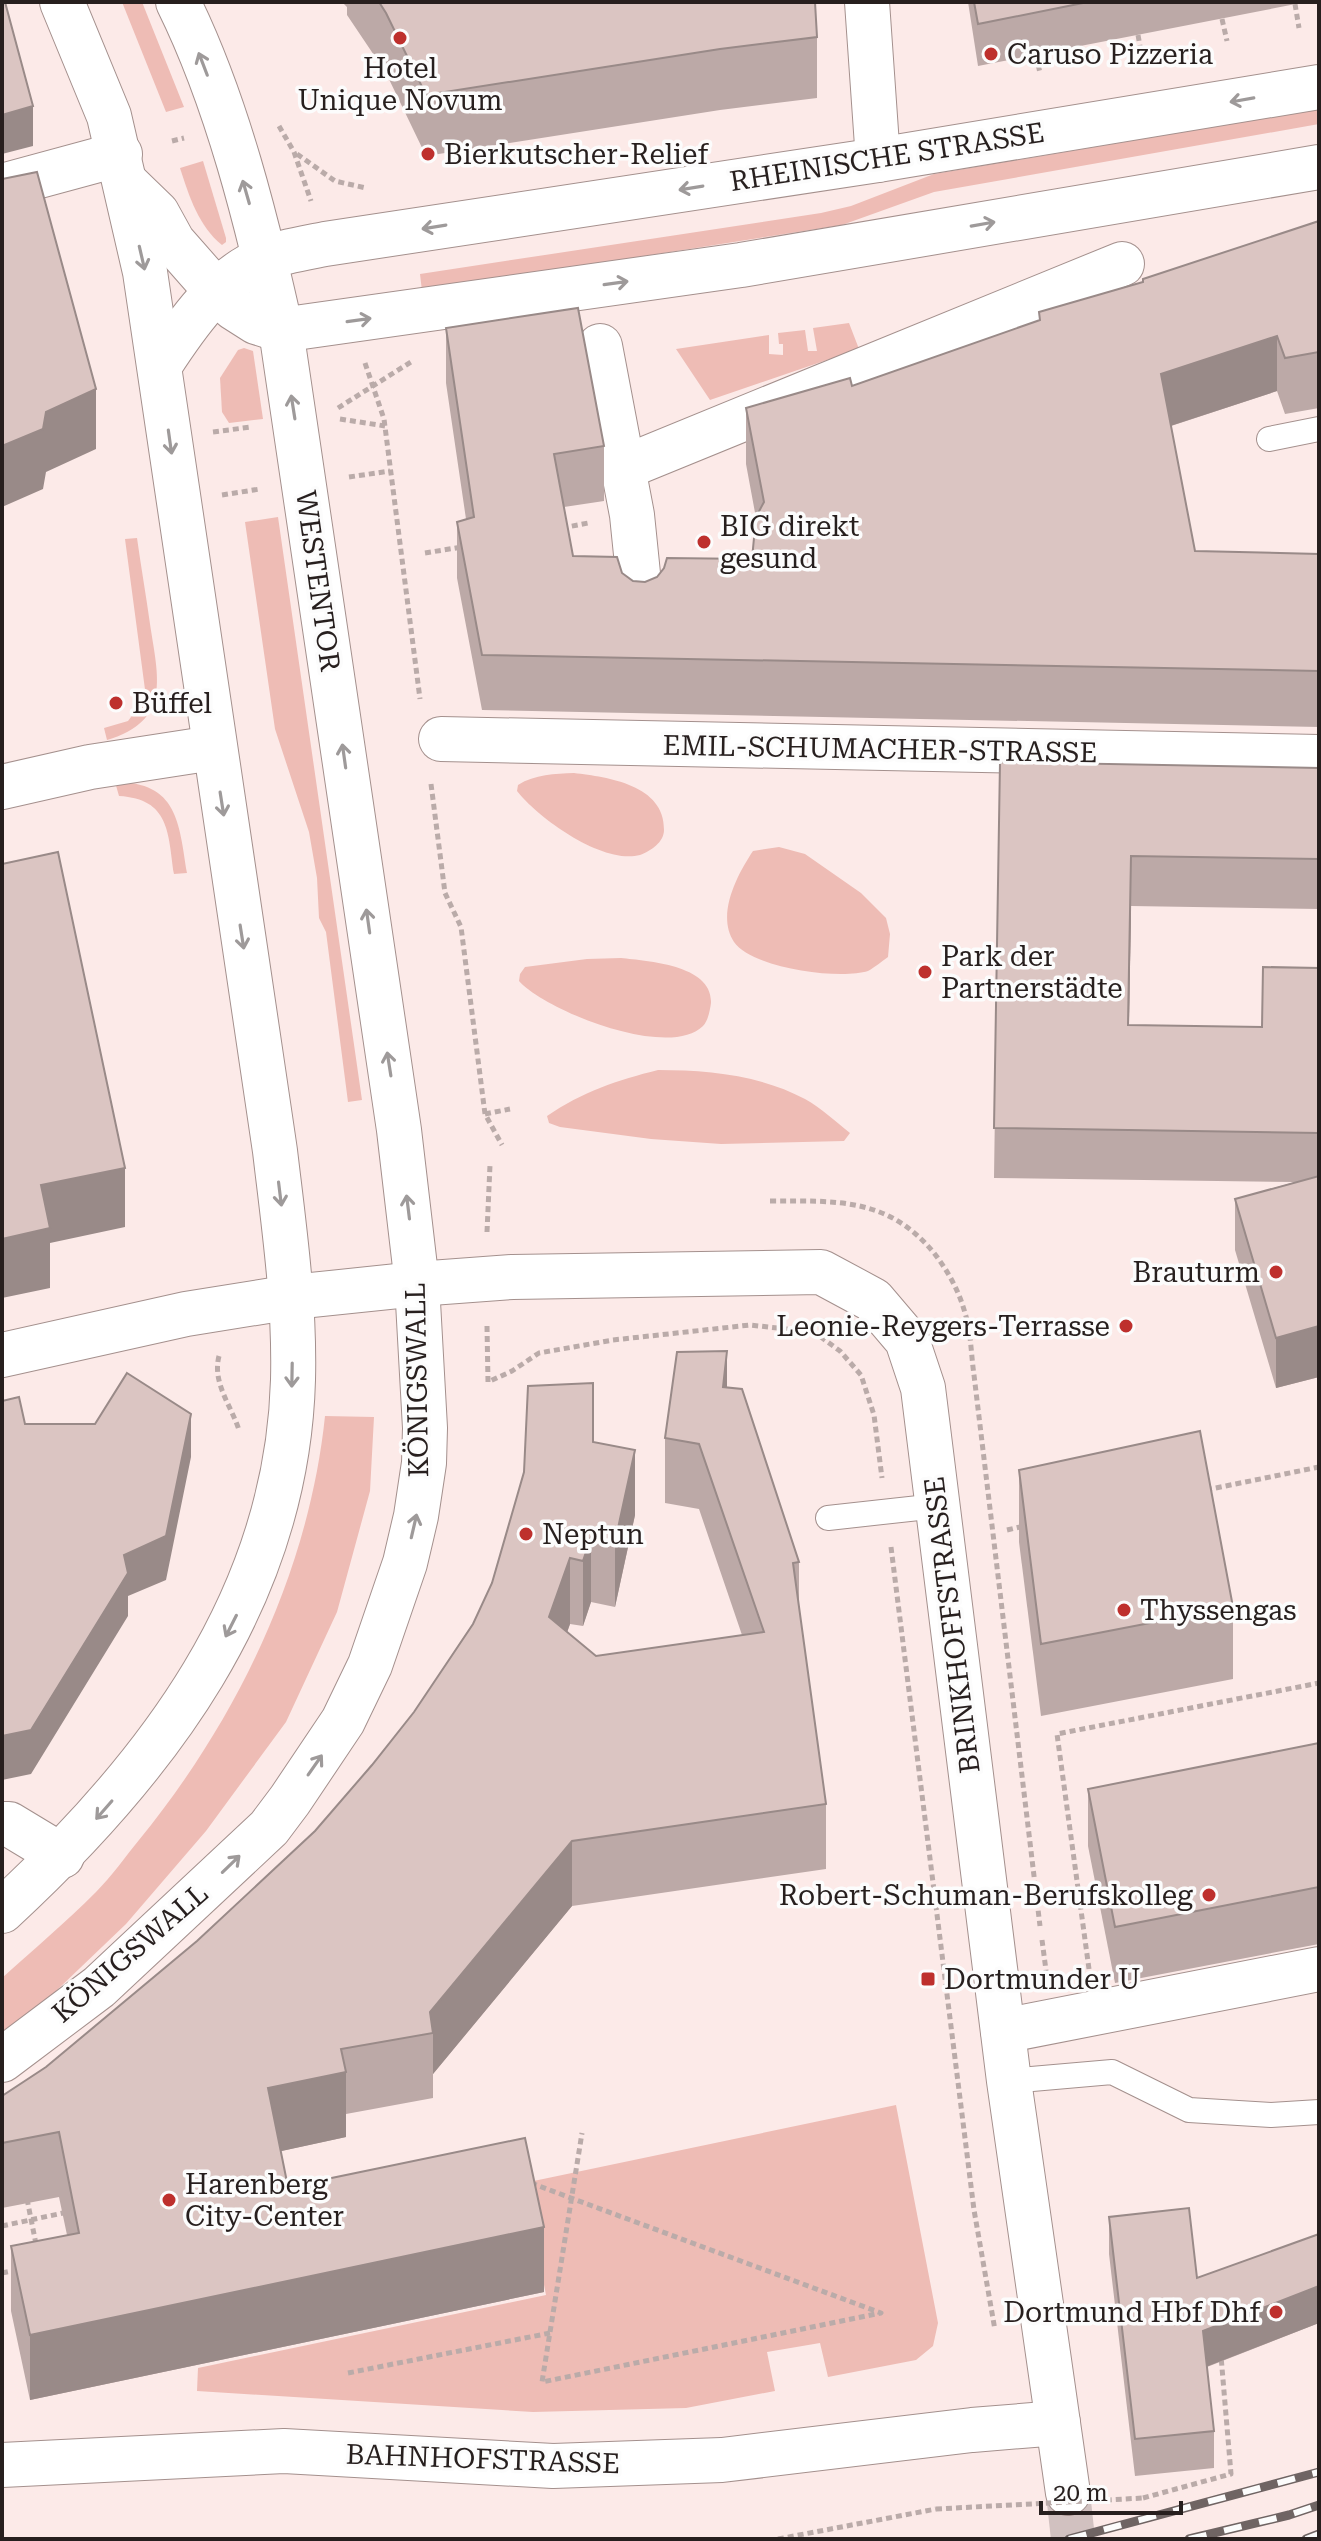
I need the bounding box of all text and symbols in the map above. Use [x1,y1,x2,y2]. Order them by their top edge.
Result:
marker: Hotel Unique Novum [391,29,409,47]
place label: Caruso Pizzeria [1007,38,1213,71]
marker: Caruso Pizzeria [982,45,1000,63]
one-way arrow [195,52,209,77]
place label: Hotel Unique Novum [298,52,502,117]
one-way arrow [1230,93,1255,108]
street label: RHEINISCHE STRASSE [727,116,1047,198]
place label: Bierkutscher-Relief [444,138,709,171]
marker: Bierkutscher-Relief [419,145,437,163]
one-way arrow [238,180,253,206]
one-way arrow [678,181,704,196]
one-way arrow [969,215,995,230]
one-way arrow [421,220,447,235]
one-way arrow [135,245,150,271]
one-way arrow [603,275,628,290]
one-way arrow [346,312,371,327]
one-way arrow [285,395,300,420]
one-way arrow [163,429,178,454]
street label: WESTENTOR [289,488,347,674]
place label: BIG direkt gesund [720,510,859,575]
marker: BIG direkt gesund [695,533,713,551]
place label: Büffel [132,687,212,720]
marker: Büffel [107,694,125,712]
street label: EMIL-SCHUMACHER-STRASSE [662,729,1098,769]
one-way arrow [336,744,351,769]
one-way arrow [215,791,230,816]
one-way arrow [360,909,375,934]
one-way arrow [235,924,250,949]
place label: Park der Partnerstädte [941,940,1123,1005]
marker: Park der Partnerstädte [916,963,934,981]
one-way arrow [381,1052,396,1077]
one-way arrow [273,1181,288,1206]
one-way arrow [400,1195,415,1220]
place label: Brauturm [1133,1256,1260,1289]
marker: Brauturm [1267,1263,1285,1281]
street label: KÖNIGSWALL [398,1282,435,1478]
place label: Leonie-Reygers-Terrasse [776,1310,1110,1343]
marker: Leonie-Reygers-Terrasse [1117,1317,1135,1335]
one-way arrow [285,1361,300,1388]
street label: BRINKHOFFSTRASSE [917,1475,987,1775]
one-way arrow [407,1514,422,1539]
place label: Neptun [542,1518,644,1551]
marker: Neptun [517,1525,535,1543]
place label: Thyssengas [1140,1594,1297,1627]
marker: Thyssengas [1115,1601,1133,1619]
one-way arrow [222,1613,238,1637]
one-way arrow [307,1754,323,1776]
one-way arrow [95,1799,113,1819]
one-way arrow [220,1855,240,1873]
street label: KÖNIGSWALL [45,1876,214,2029]
place label: Robert-Schuman-Berufskolleg [779,1879,1193,1912]
marker: Robert-Schuman-Berufskolleg [1200,1886,1218,1904]
place label: Dortmunder U [944,1963,1141,1996]
marker: Dortmunder U [919,1970,937,1988]
place label: Harenberg City-Center [185,2168,344,2233]
marker: Harenberg City-Center [160,2191,178,2209]
place label: Dortmund Hbf Dhf [1003,2296,1261,2329]
marker: Dortmund Hbf Dhf [1267,2303,1285,2321]
street label: BAHNHOFSTRASSE [345,2438,621,2480]
scale bar [1041,2465,1181,2515]
text: 20 m [1053,2479,1108,2507]

